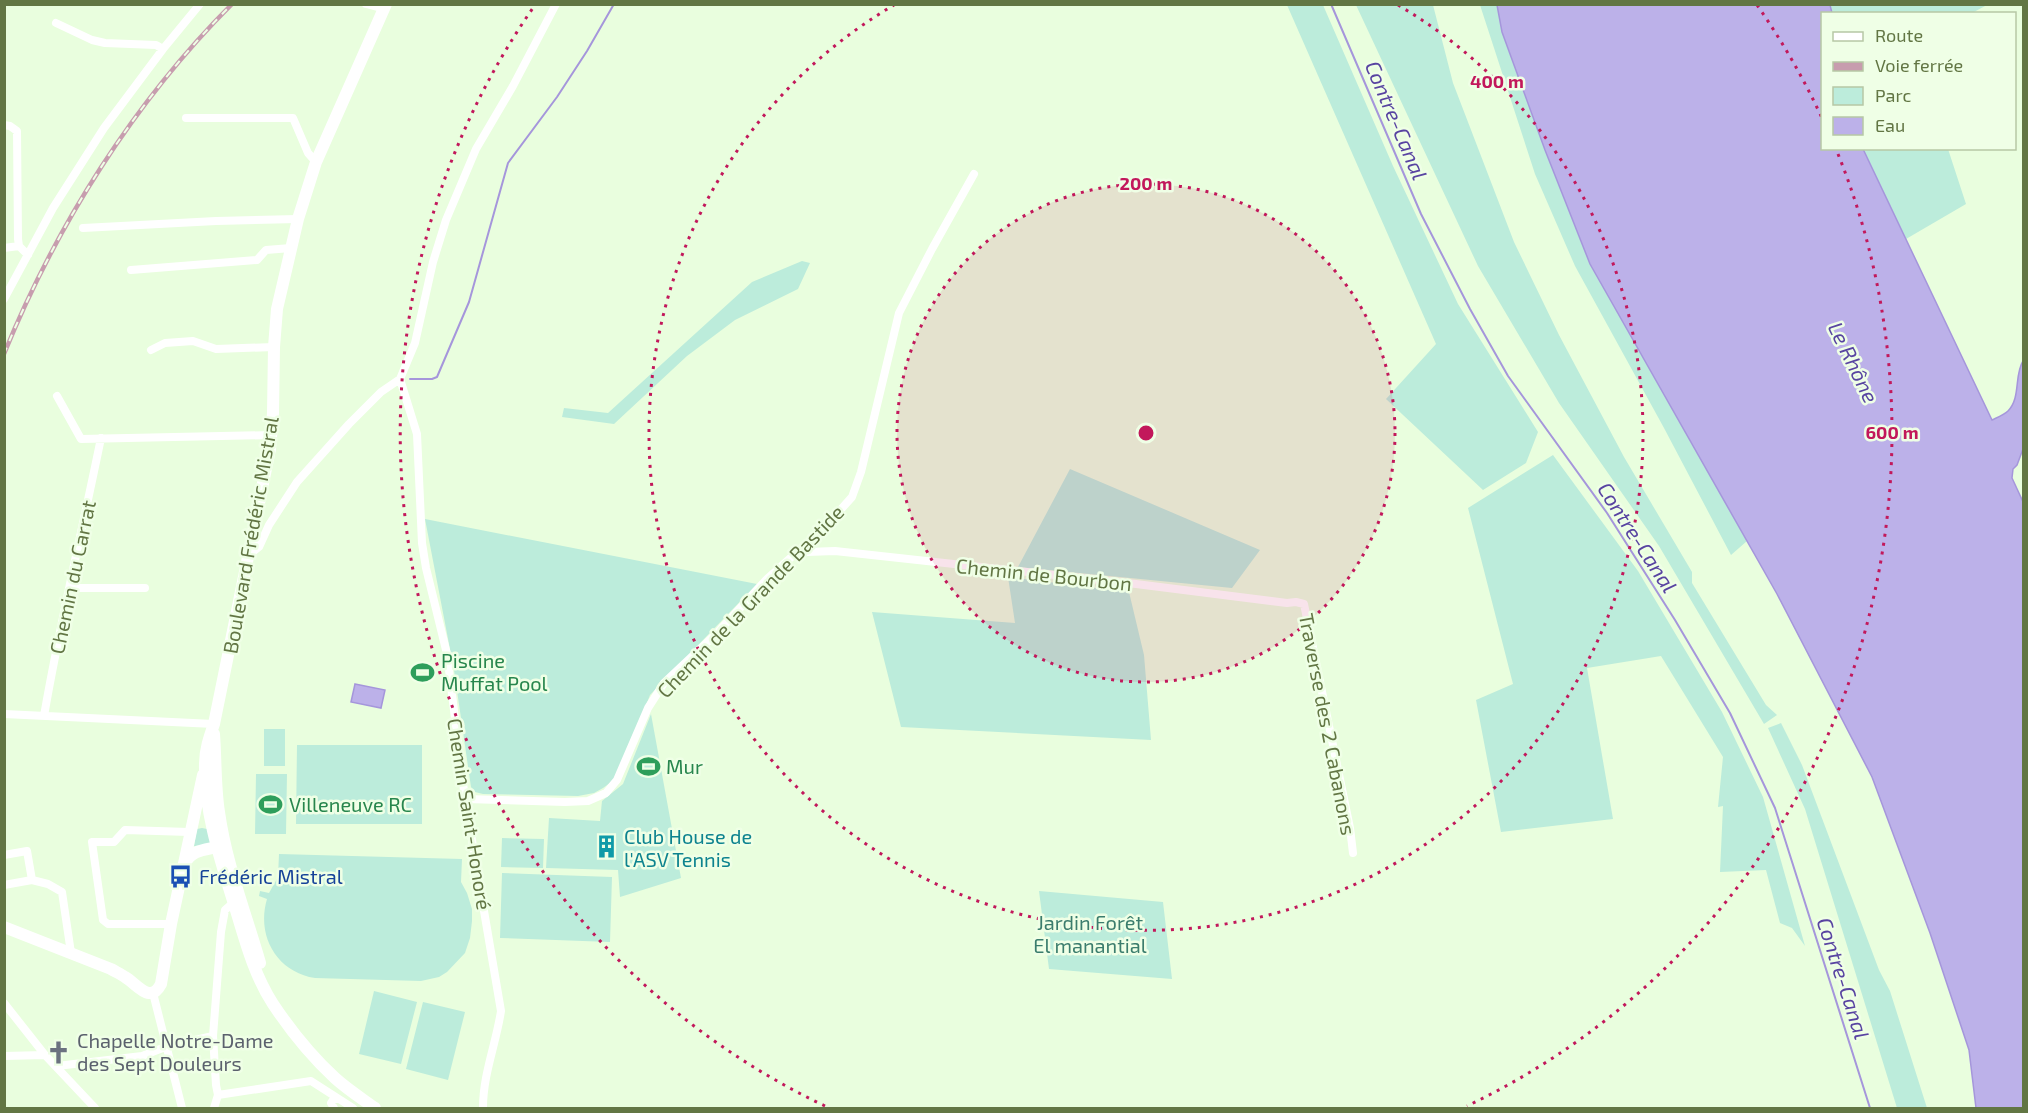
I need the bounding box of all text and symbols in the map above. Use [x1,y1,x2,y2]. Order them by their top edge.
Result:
legend [1821,12,2016,150]
text: Route [1875,24,1923,46]
text: Voie ferrée [1875,54,1963,76]
water label: Contre-Canal [1361,57,1433,183]
text: 400 m [1470,70,1524,92]
text: Parc [1875,84,1911,106]
text: Eau [1875,114,1905,136]
text: 200 m [1120,172,1172,194]
water label: Le Rhône [1824,317,1884,407]
street label: Boulevard Frédéric Mistral [217,414,283,656]
text: 600 m [1865,421,1919,443]
centre of rings [1136,423,1156,443]
water label: Contre-Canal [1593,477,1683,597]
street label: Chemin du Carrat [44,498,100,656]
street label: Chemin de la Grande Bastide [652,500,848,702]
street label: Chemin de Bourbon [955,553,1133,595]
street label: Traverse des 2 Cabanons [1295,611,1361,837]
place label: Piscine Muffat Pool [441,648,548,695]
sports icon: Piscine Muffat Pool [410,659,436,685]
street label: Chemin Saint-Honoré [443,716,497,912]
sports icon: Mur [635,753,661,779]
place label: Mur [666,754,703,778]
sports icon: Villeneuve RC [258,791,284,817]
place label: Villeneuve RC [289,792,412,816]
place label: Club House de l'ASV Tennis [624,824,752,871]
building icon: Club House de l'ASV Tennis [593,834,619,860]
bus stop icon: Frédéric Mistral [168,863,194,889]
place label: Frédéric Mistral [199,864,343,888]
park label: Jardin Forêt El manantial [1033,910,1147,957]
water label: Contre-Canal [1813,914,1875,1042]
place label: Chapelle Notre-Dame des Sept Douleurs [77,1028,273,1075]
church icon: Chapelle Notre-Dame des Sept Douleurs [46,1039,72,1065]

